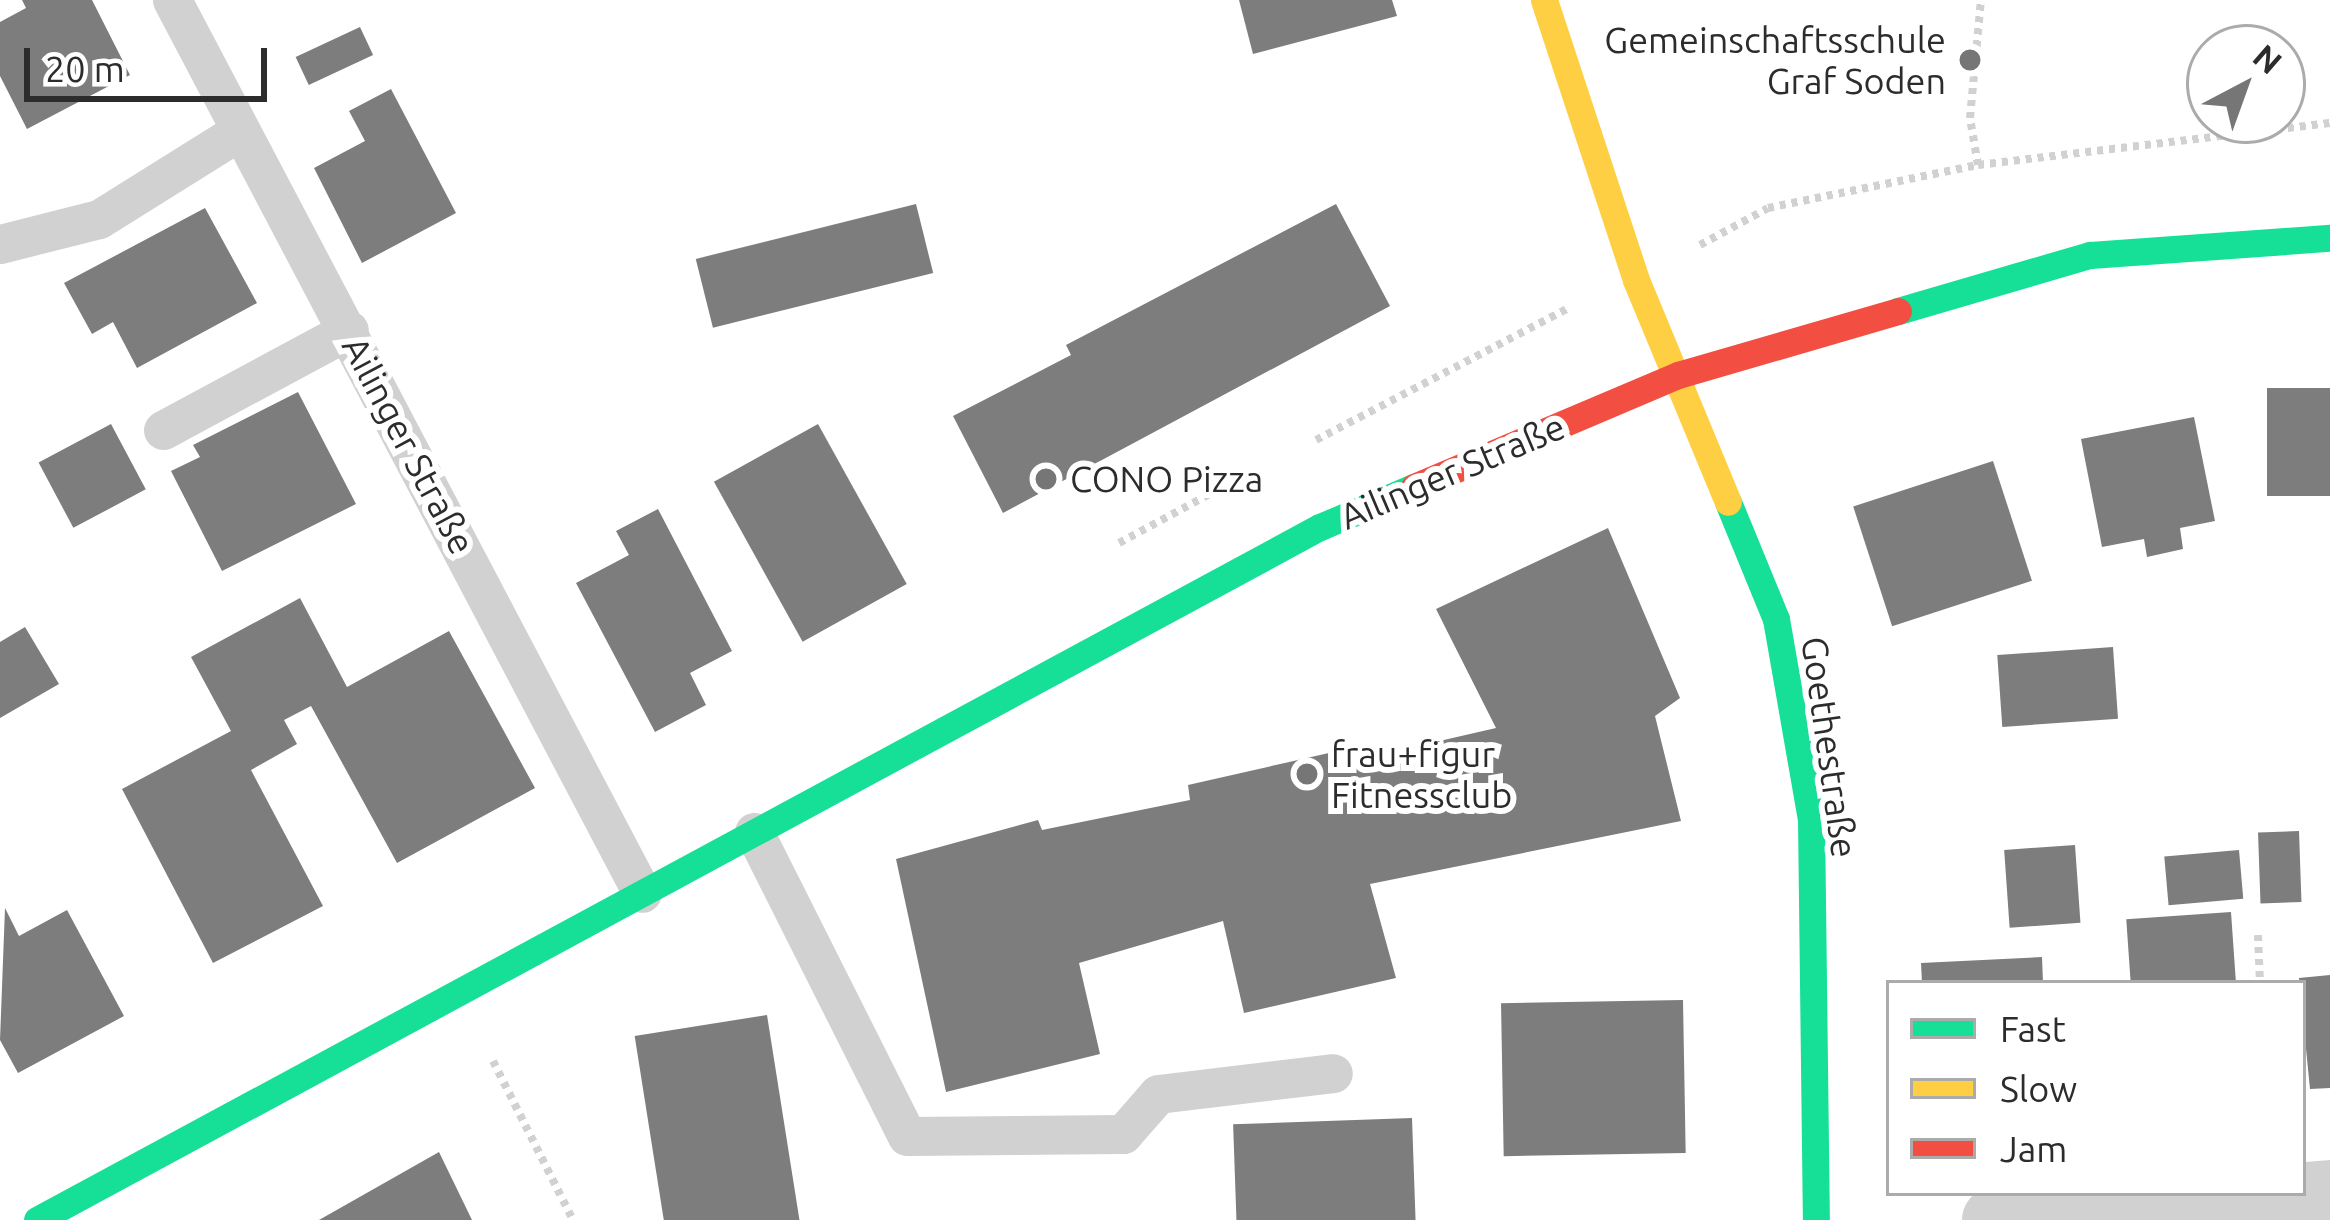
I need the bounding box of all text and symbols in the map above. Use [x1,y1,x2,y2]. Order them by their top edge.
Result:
place label: Gemeinschaftsschule Graf Soden [1604,17,1946,102]
scale bar [30,24,273,98]
north arrow [2186,24,2306,144]
text: N [2247,37,2289,81]
marker: Gemeinschaftsschule Graf Soden [1957,47,1983,73]
text: 20 m [45,48,125,89]
street label: Ailinger Straße [334,329,484,561]
street label: Ailinger Straße [1333,404,1571,538]
place label: CONO Pizza [1070,457,1263,501]
marker: CONO Pizza [1033,466,1059,492]
street label: Goethestraße [1793,634,1867,860]
place label: frau+figur Fitnessclub [1331,731,1512,816]
marker: frau+figur Fitnessclub [1294,761,1320,787]
legend [1886,980,2306,1196]
text: Fast [2000,1008,2066,1049]
text: Slow [2000,1068,2077,1109]
text: Jam [2000,1128,2067,1169]

